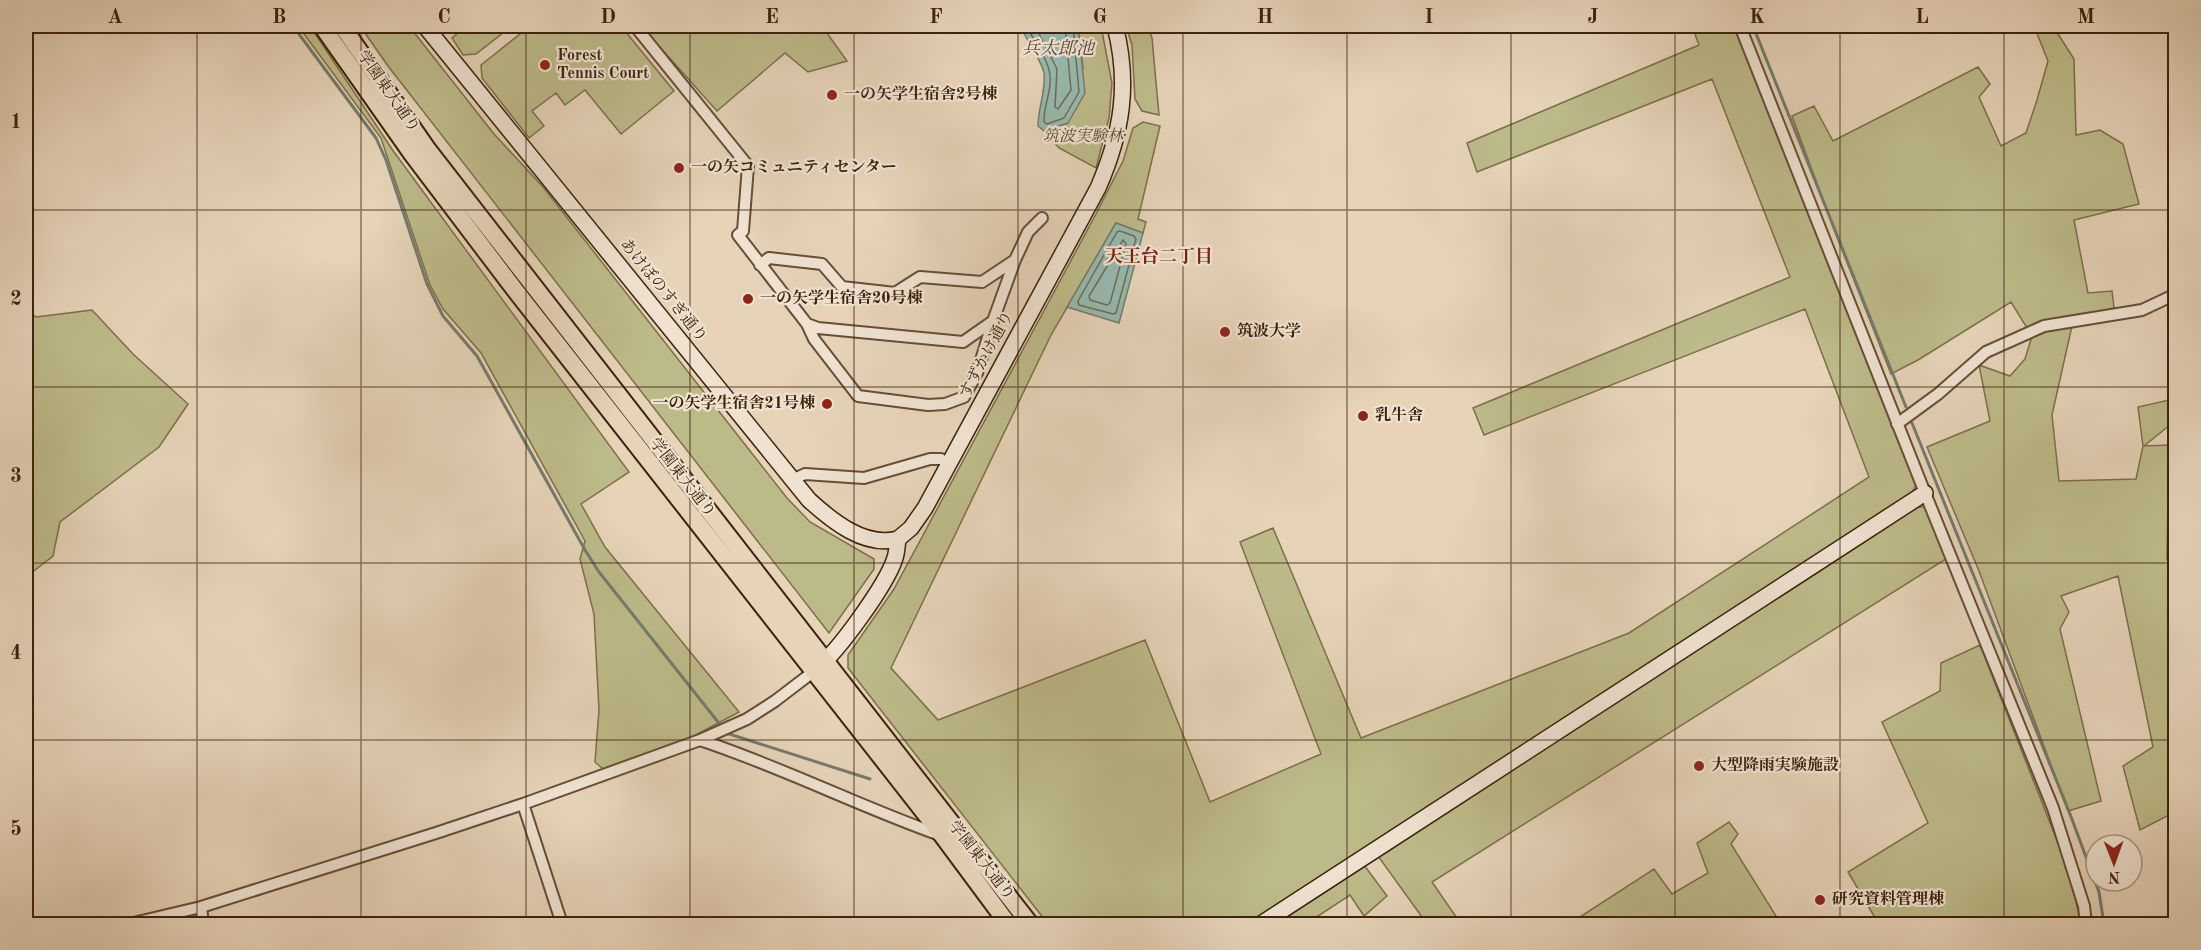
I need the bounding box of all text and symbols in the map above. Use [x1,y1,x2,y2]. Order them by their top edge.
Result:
text: A [107,8,123,28]
text: B [272,8,286,28]
text: C [437,8,451,28]
text: D [600,8,616,28]
text: E [765,8,779,28]
text: F [929,8,943,28]
text: G [1093,8,1107,28]
text: H [1257,8,1273,28]
text: I [1425,8,1433,28]
text: J [1588,8,1599,28]
text: K [1749,8,1765,28]
text: L [1915,8,1929,28]
text: M [2077,8,2095,28]
water label: 兵太郎池 [1022,38,1096,58]
street label: 学園東大通り [354,47,424,136]
place label: Forest Tennis Court [557,48,649,82]
marker: Forest Tennis Court [538,58,552,72]
place label: 一の矢学生宿舎2号棟 [844,85,997,103]
marker: 一の矢学生宿舎2号棟 [825,88,839,102]
text: 1 [10,113,22,133]
park label: 筑波実験林 [1043,127,1125,145]
place label: 一の矢コミュニティセンター [691,158,897,176]
marker: 一の矢コミュニティセンター [672,161,686,175]
street label: あけぼのすぎ通り [617,235,711,346]
district label: 天王台二丁目 [1105,246,1213,266]
place label: 一の矢学生宿舎20号棟 [760,289,923,307]
text: 2 [10,290,22,310]
marker: 一の矢学生宿舎20号棟 [741,292,755,306]
street label: すずかけ通り [956,308,1017,401]
place label: 筑波大学 [1237,322,1301,340]
marker: 筑波大学 [1218,325,1232,339]
place label: 一の矢学生宿舎21号棟 [652,394,815,412]
marker: 一の矢学生宿舎21号棟 [820,397,834,411]
place label: 乳牛舎 [1375,406,1423,424]
marker: 乳牛舎 [1356,409,1370,423]
street label: 学園東大通り [646,434,719,521]
text: 3 [10,467,22,487]
text: 4 [10,644,22,664]
place label: 大型降雨実験施設 [1711,756,1839,774]
marker: 大型降雨実験施設 [1692,759,1706,773]
street label: 学園東大通り [945,817,1018,904]
text: 5 [10,819,22,840]
north arrow [2084,833,2144,893]
text: N [2107,868,2120,884]
place label: 研究資料管理棟 [1832,890,1944,908]
marker: 研究資料管理棟 [1813,893,1827,907]

